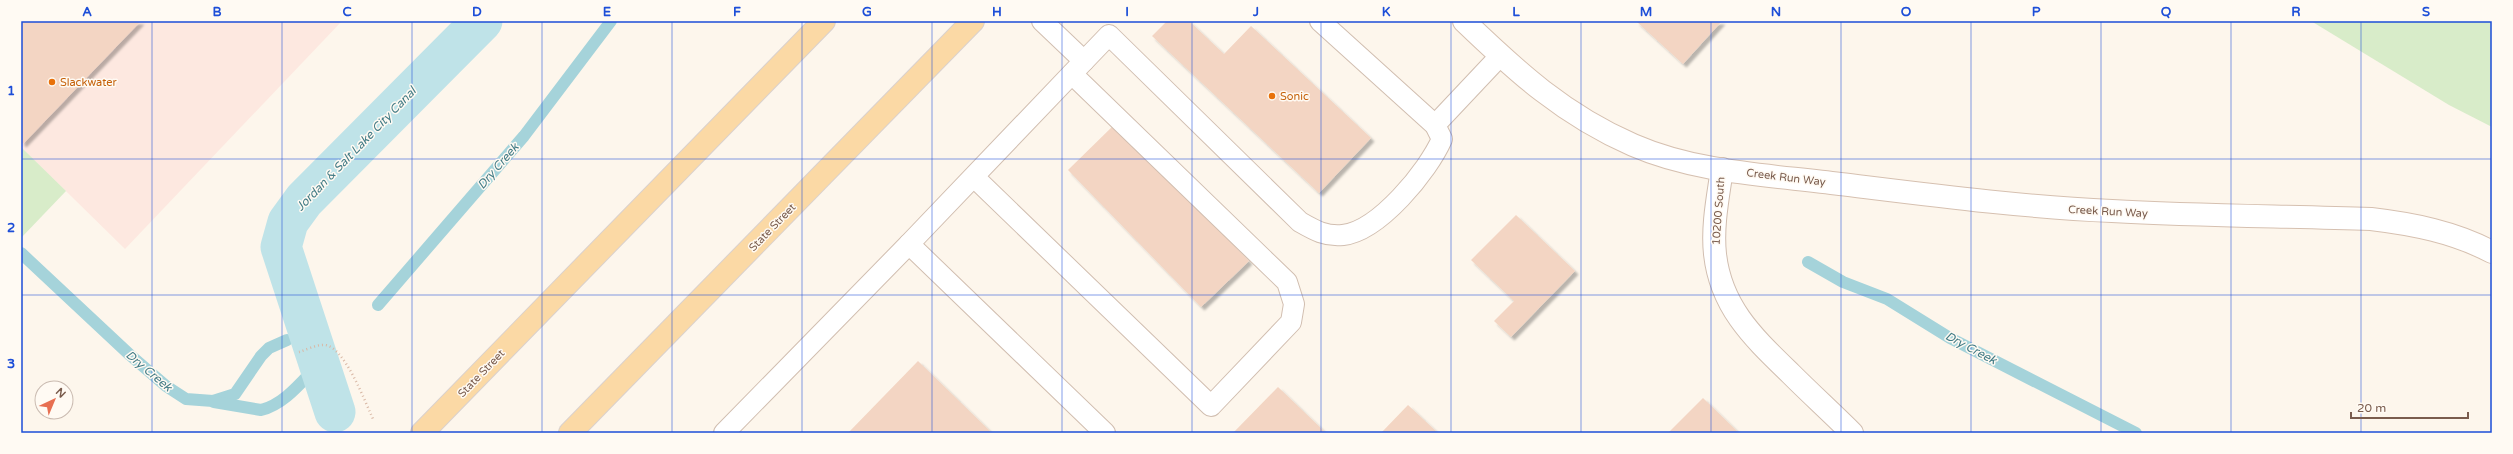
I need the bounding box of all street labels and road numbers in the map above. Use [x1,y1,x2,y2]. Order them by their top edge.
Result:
street label: Creek Run Way [1746,166,1826,189]
street label: 10200 South [1710,176,1727,246]
street label: State Street [746,201,798,254]
street label: Creek Run Way [2068,203,2148,220]
street label: State Street [455,347,507,400]

